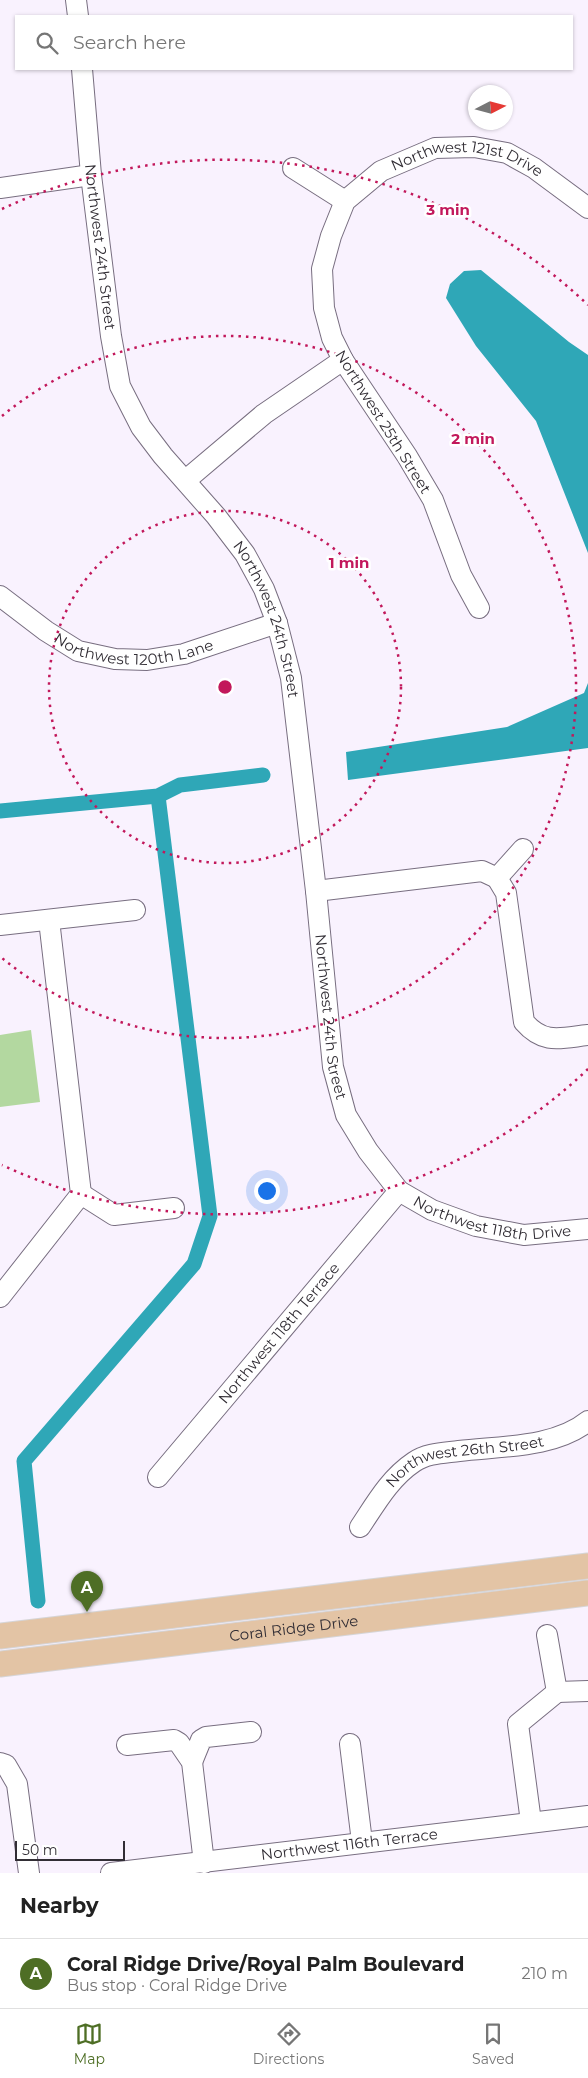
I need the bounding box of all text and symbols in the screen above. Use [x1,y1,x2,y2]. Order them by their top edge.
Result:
search box [15,15,573,70]
icon: search [33,29,61,57]
text: Search here [73,31,186,54]
north arrow [468,85,513,130]
street label: Northwest 121st Drive [388,137,547,181]
street label: Northwest 24th Street [81,163,120,331]
text: 3 min [425,200,470,219]
street label: Northwest 25th Street [331,346,435,497]
text: 2 min [451,429,495,448]
street label: Northwest 24th Street [229,537,303,699]
text: 1 min [329,553,369,572]
street label: Northwest 120th Lane [51,628,216,669]
centre of rings [216,678,234,696]
street label: Northwest 24th Street [311,933,351,1102]
your location [254,1178,280,1204]
street label: Northwest 118th Drive [410,1191,572,1245]
street label: Northwest 118th Terrace [214,1259,343,1407]
street label: Northwest 26th Street [381,1431,546,1491]
pin: A [71,1571,103,1612]
street label: Coral Ridge Drive [228,1611,359,1645]
street label: Northwest 116th Terrace [260,1824,439,1864]
scale bar [15,1838,125,1861]
text: 50 m [22,1841,58,1859]
text: Nearby [20,1893,99,1918]
text: Coral Ridge Drive/Royal Palm Boulevard [67,1953,464,1976]
text: A [30,1964,42,1983]
text: 210 m [521,1964,568,1983]
text: Bus stop · Coral Ridge Drive [67,1976,287,1995]
tab: Map [74,2020,105,2068]
tab: Directions [253,2020,324,2068]
tab: Saved [472,2020,514,2068]

